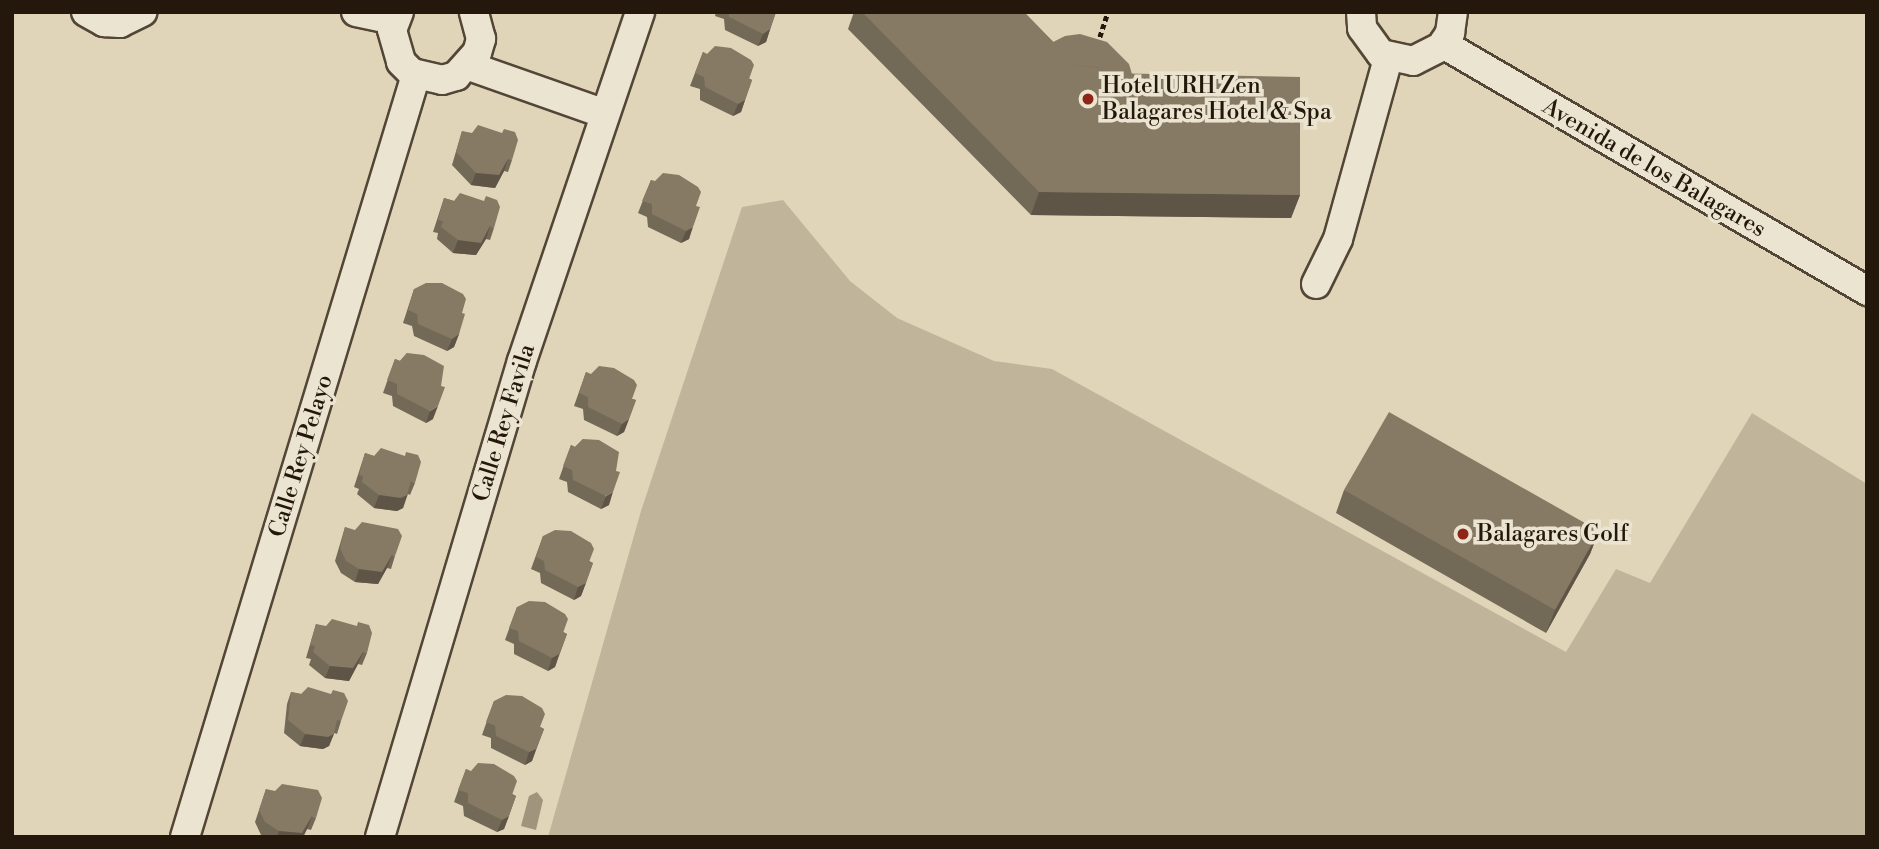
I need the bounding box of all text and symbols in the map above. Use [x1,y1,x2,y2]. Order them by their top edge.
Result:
place label: Hotel URH Zen Balagares Hotel & Spa [1102,72,1332,126]
marker: Hotel URH Zen Balagares Hotel & Spa [1080,91,1096,107]
street label: Avenida de los Balagares [1537,93,1771,243]
street label: Calle Rey Favila [467,341,541,505]
street label: Calle Rey Pelayo [263,371,339,541]
place label: Balagares Golf [1477,520,1628,548]
marker: Balagares Golf [1455,526,1471,542]

